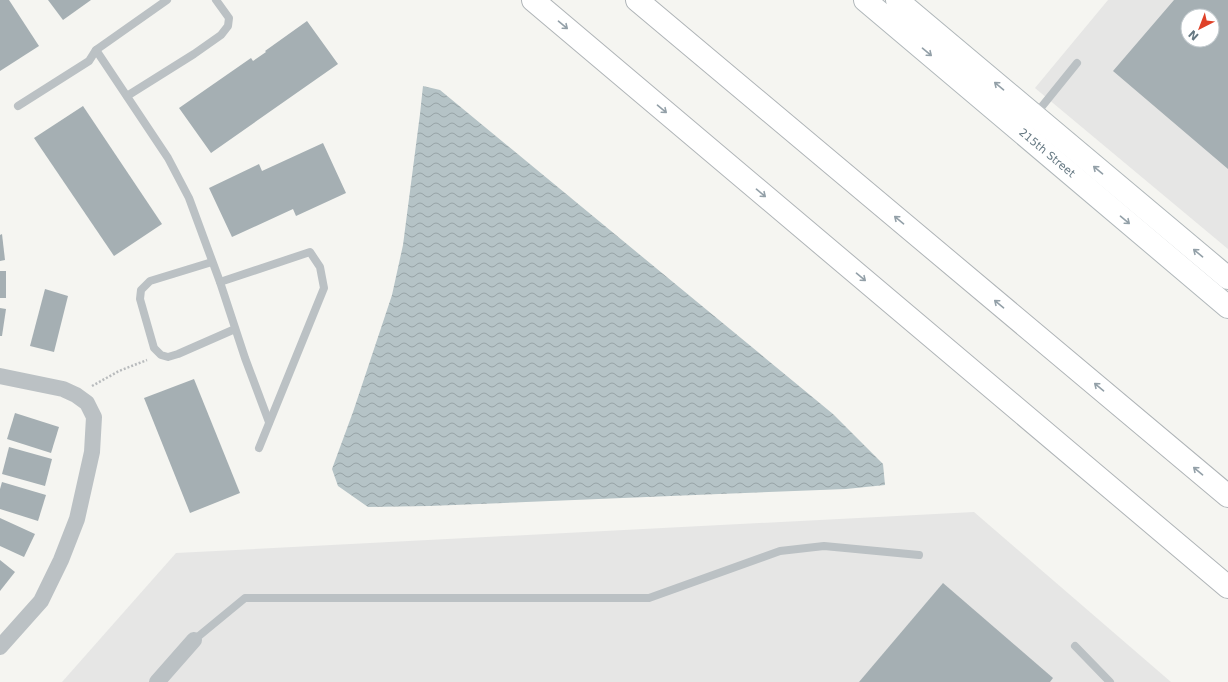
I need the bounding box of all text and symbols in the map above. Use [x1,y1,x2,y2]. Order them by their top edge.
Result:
north arrow [1180,8,1220,48]
one-way arrow [558,21,568,30]
text: N [1186,27,1201,43]
one-way arrow [921,48,932,57]
one-way arrow [994,82,1004,91]
one-way arrow [657,105,668,114]
street label: 215th Street [1016,126,1078,181]
one-way arrow [1093,165,1104,174]
one-way arrow [756,188,767,197]
one-way arrow [1120,215,1130,224]
one-way arrow [894,216,905,225]
one-way arrow [1193,249,1203,258]
one-way arrow [855,272,866,281]
one-way arrow [994,299,1004,308]
one-way arrow [1093,383,1104,392]
one-way arrow [1193,466,1203,475]

